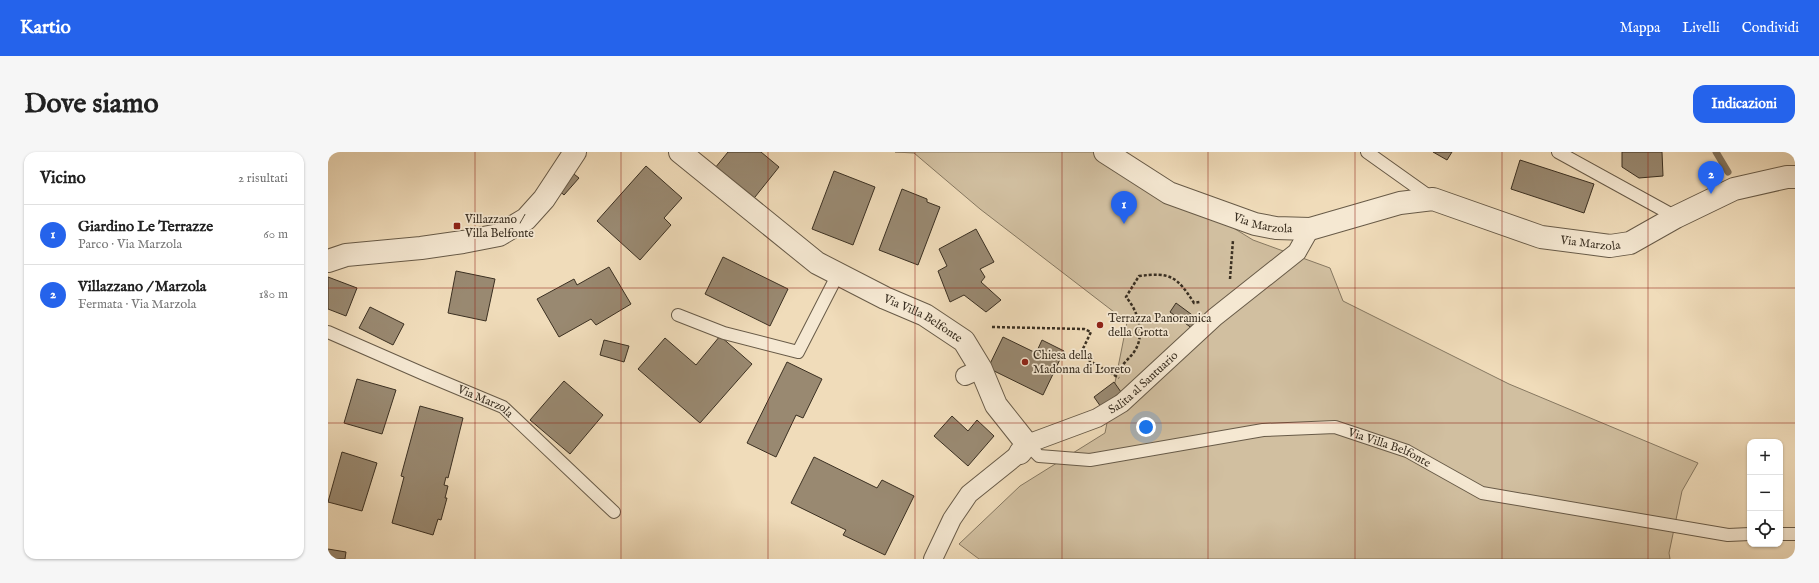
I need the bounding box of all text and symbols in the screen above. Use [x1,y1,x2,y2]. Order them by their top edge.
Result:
text: Kartio [20,16,71,40]
text: Mappa [1620,19,1660,37]
text: Livelli [1682,19,1720,37]
text: Condividi [1742,19,1799,37]
button: Indicazioni [1693,85,1795,123]
text: Dove siamo [24,87,159,122]
pin: 2 [1698,161,1724,194]
text: Vicino [40,168,86,189]
text: 2 risultati [238,170,288,187]
pin: 1 [1111,191,1137,224]
street label: Via Marzola [1230,209,1293,236]
place label: Villazzano / Villa Belfonte [464,212,534,241]
text: Giardino Le Terrazze [78,217,213,236]
marker: Villazzano / Villa Belfonte [452,221,462,231]
text: 1 [51,226,55,243]
text: 60 m [263,226,288,243]
street label: Via Marzola [1559,232,1622,254]
text: Parco · Via Marzola [78,236,182,253]
text: Villazzano / Marzola [78,277,206,296]
text: 2 [50,286,56,303]
text: 180 m [259,286,288,303]
street label: Via Villa Belfonte [880,290,966,346]
text: Fermata · Via Marzola [78,296,196,313]
place label: Terrazza Panoramica della Grotta [1108,311,1212,340]
marker: Terrazza Panoramica della Grotta [1095,320,1105,330]
street label: Salita al Santuario [1105,347,1181,417]
place label: Chiesa della Madonna di Loreto [1033,348,1131,377]
marker: Chiesa della Madonna di Loreto [1020,357,1030,367]
street label: Via Marzola [454,381,517,421]
your location [1136,417,1156,437]
street label: Via Villa Belfonte [1345,424,1434,471]
map controls [1747,439,1783,547]
button: + [1747,439,1783,475]
button: − [1747,475,1783,511]
button: locate [1747,511,1783,547]

